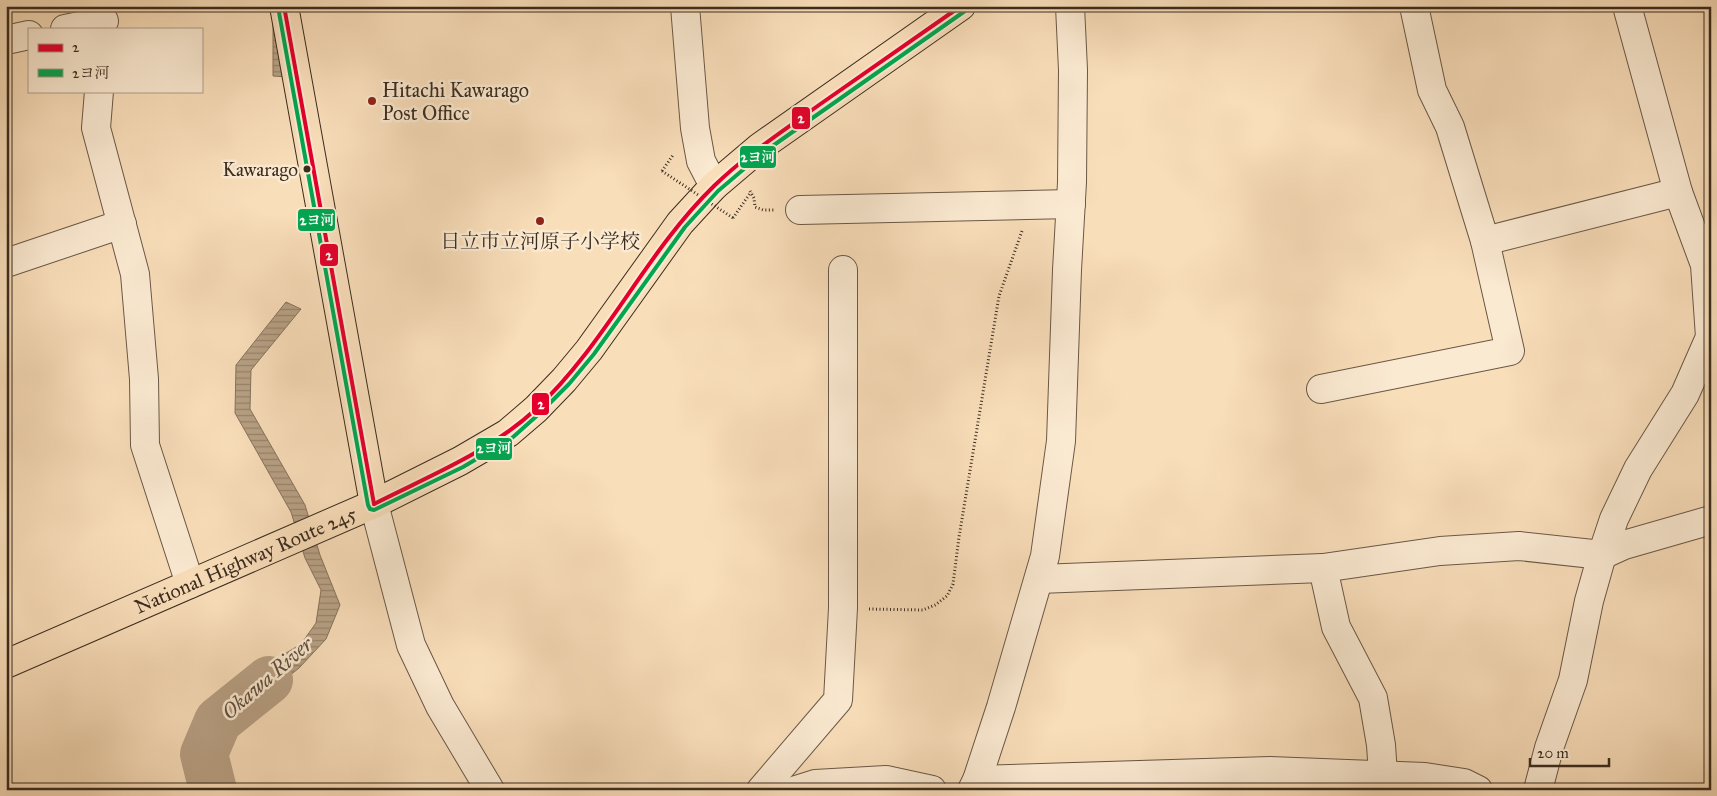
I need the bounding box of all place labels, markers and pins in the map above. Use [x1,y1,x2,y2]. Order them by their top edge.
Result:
place label: Hitachi Kawarago Post Office [382,78,529,125]
marker: Hitachi Kawarago Post Office [366,95,378,107]
place label: Kawarago [222,158,298,182]
marker: Kawarago [302,164,312,174]
marker: 日立市立河原子小学校 [534,215,546,227]
place label: 日立市立河原子小学校 [440,229,640,253]

